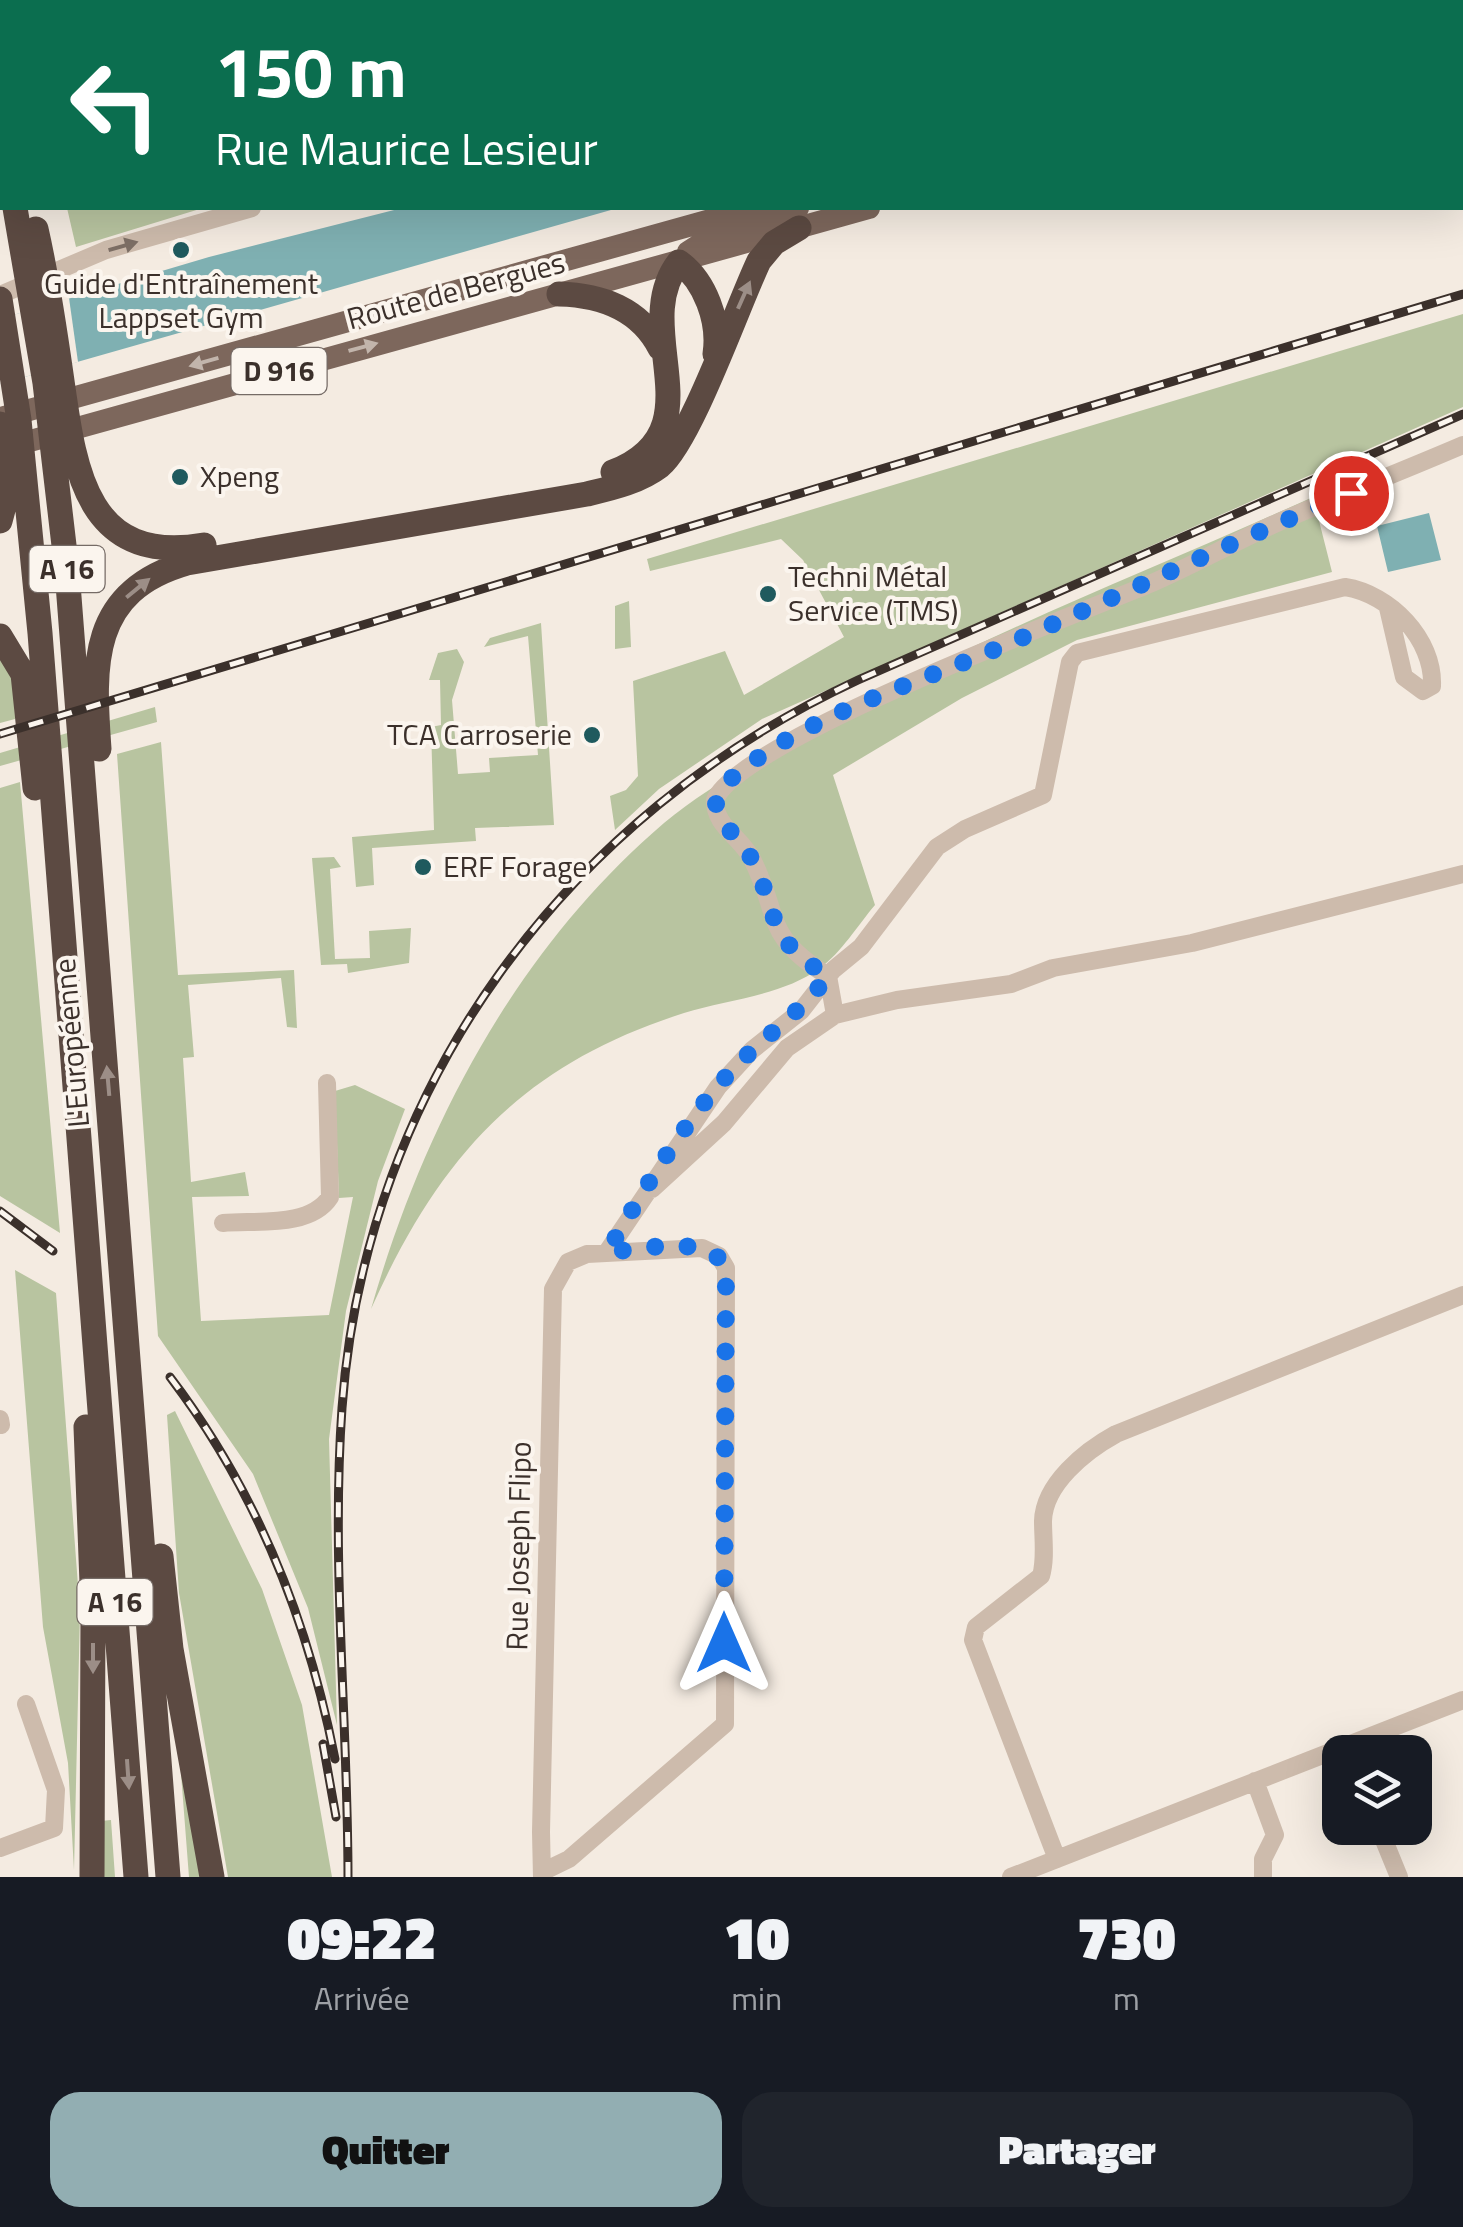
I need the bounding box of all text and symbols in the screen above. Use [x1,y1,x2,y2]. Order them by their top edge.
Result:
text: 150 m [215,18,407,124]
icon: left [50,40,180,170]
text: Rue Maurice Lesieur [215,114,598,182]
one-way arrow [108,237,139,253]
marker: Guide d'Entraînement Lappset Gym [170,239,192,261]
street label: Route de Bergues [342,239,570,341]
place label: Guide d'Entraînement Lappset Gym [44,260,318,340]
one-way arrow [736,280,752,310]
one-way arrow [348,339,379,355]
road number: D 916 [232,348,326,394]
one-way arrow [188,354,219,370]
pin [1309,451,1394,536]
place label: Xpeng [200,453,279,499]
marker: Xpeng [169,466,191,488]
icon: arrive [1324,466,1379,521]
road number: A 16 [30,546,104,592]
place label: Techni Métal Service (TMS) [788,553,959,633]
one-way arrow [126,578,151,599]
marker: Techni Métal Service (TMS) [757,583,779,605]
place label: TCA Carroserie [387,711,572,757]
marker: TCA Carroserie [581,724,603,746]
place label: ERF Forage [443,843,588,889]
marker: ERF Forage [412,856,434,878]
street label: L'Européenne [41,957,101,1130]
one-way arrow [99,1065,115,1096]
street label: Rue Joseph Flipo [493,1441,543,1651]
road number: A 16 [78,1579,152,1625]
position arrow [672,1591,776,1695]
one-way arrow [85,1642,101,1674]
map controls [1322,1735,1432,1845]
button: layers [1322,1735,1432,1845]
one-way arrow [120,1759,136,1791]
text: 09:22 [287,1891,436,1982]
text: 10 [724,1891,790,1982]
text: 730 [1077,1891,1176,1982]
text: Arrivée [314,1974,410,2022]
text: min [731,1974,782,2022]
text: m [1113,1974,1140,2022]
button: Quitter [50,2092,722,2207]
button: Partager [742,2092,1413,2207]

